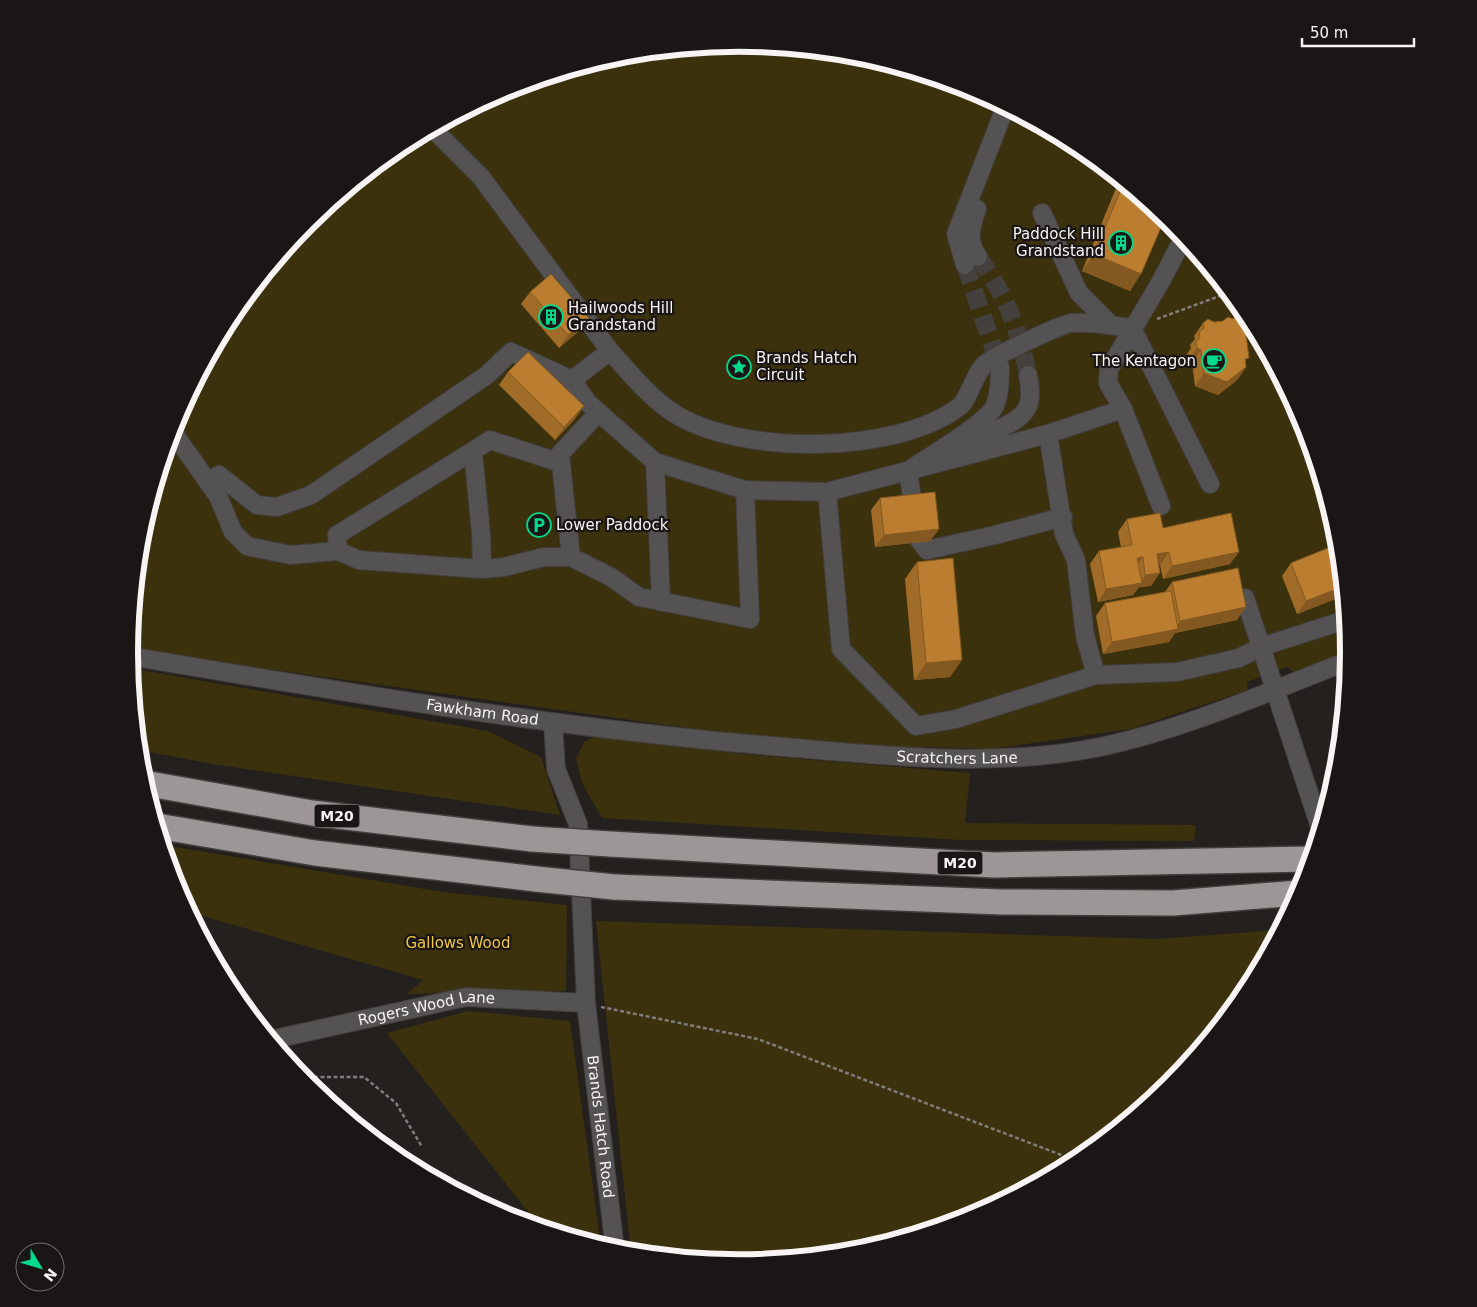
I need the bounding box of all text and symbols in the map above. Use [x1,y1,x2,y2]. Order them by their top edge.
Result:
scale bar [1302,15,1414,47]
text: 50 m [1310,24,1348,42]
place label: Paddock Hill Grandstand [1013,225,1104,260]
building icon: Paddock Hill Grandstand [1108,230,1134,256]
place label: Hailwoods Hill Grandstand [568,299,673,334]
building icon: Hailwoods Hill Grandstand [538,304,564,330]
cafe icon: The Kentagon [1201,348,1227,374]
place label: Brands Hatch Circuit [756,349,857,384]
place label: The Kentagon [1091,352,1196,370]
place icon: Brands Hatch Circuit [726,354,752,380]
parking icon: Lower Paddock [526,512,552,538]
place label: Lower Paddock [556,516,669,534]
street label: Fawkham Road [425,695,540,729]
street label: Scratchers Lane [896,747,1018,768]
road number: M20 [314,804,360,828]
road number: M20 [938,851,982,874]
park label: Gallows Wood [405,934,511,952]
street label: Rogers Wood Lane [356,988,495,1029]
street label: Brands Hatch Road [583,1054,618,1199]
north arrow [15,1242,65,1292]
text: N [40,1265,60,1285]

